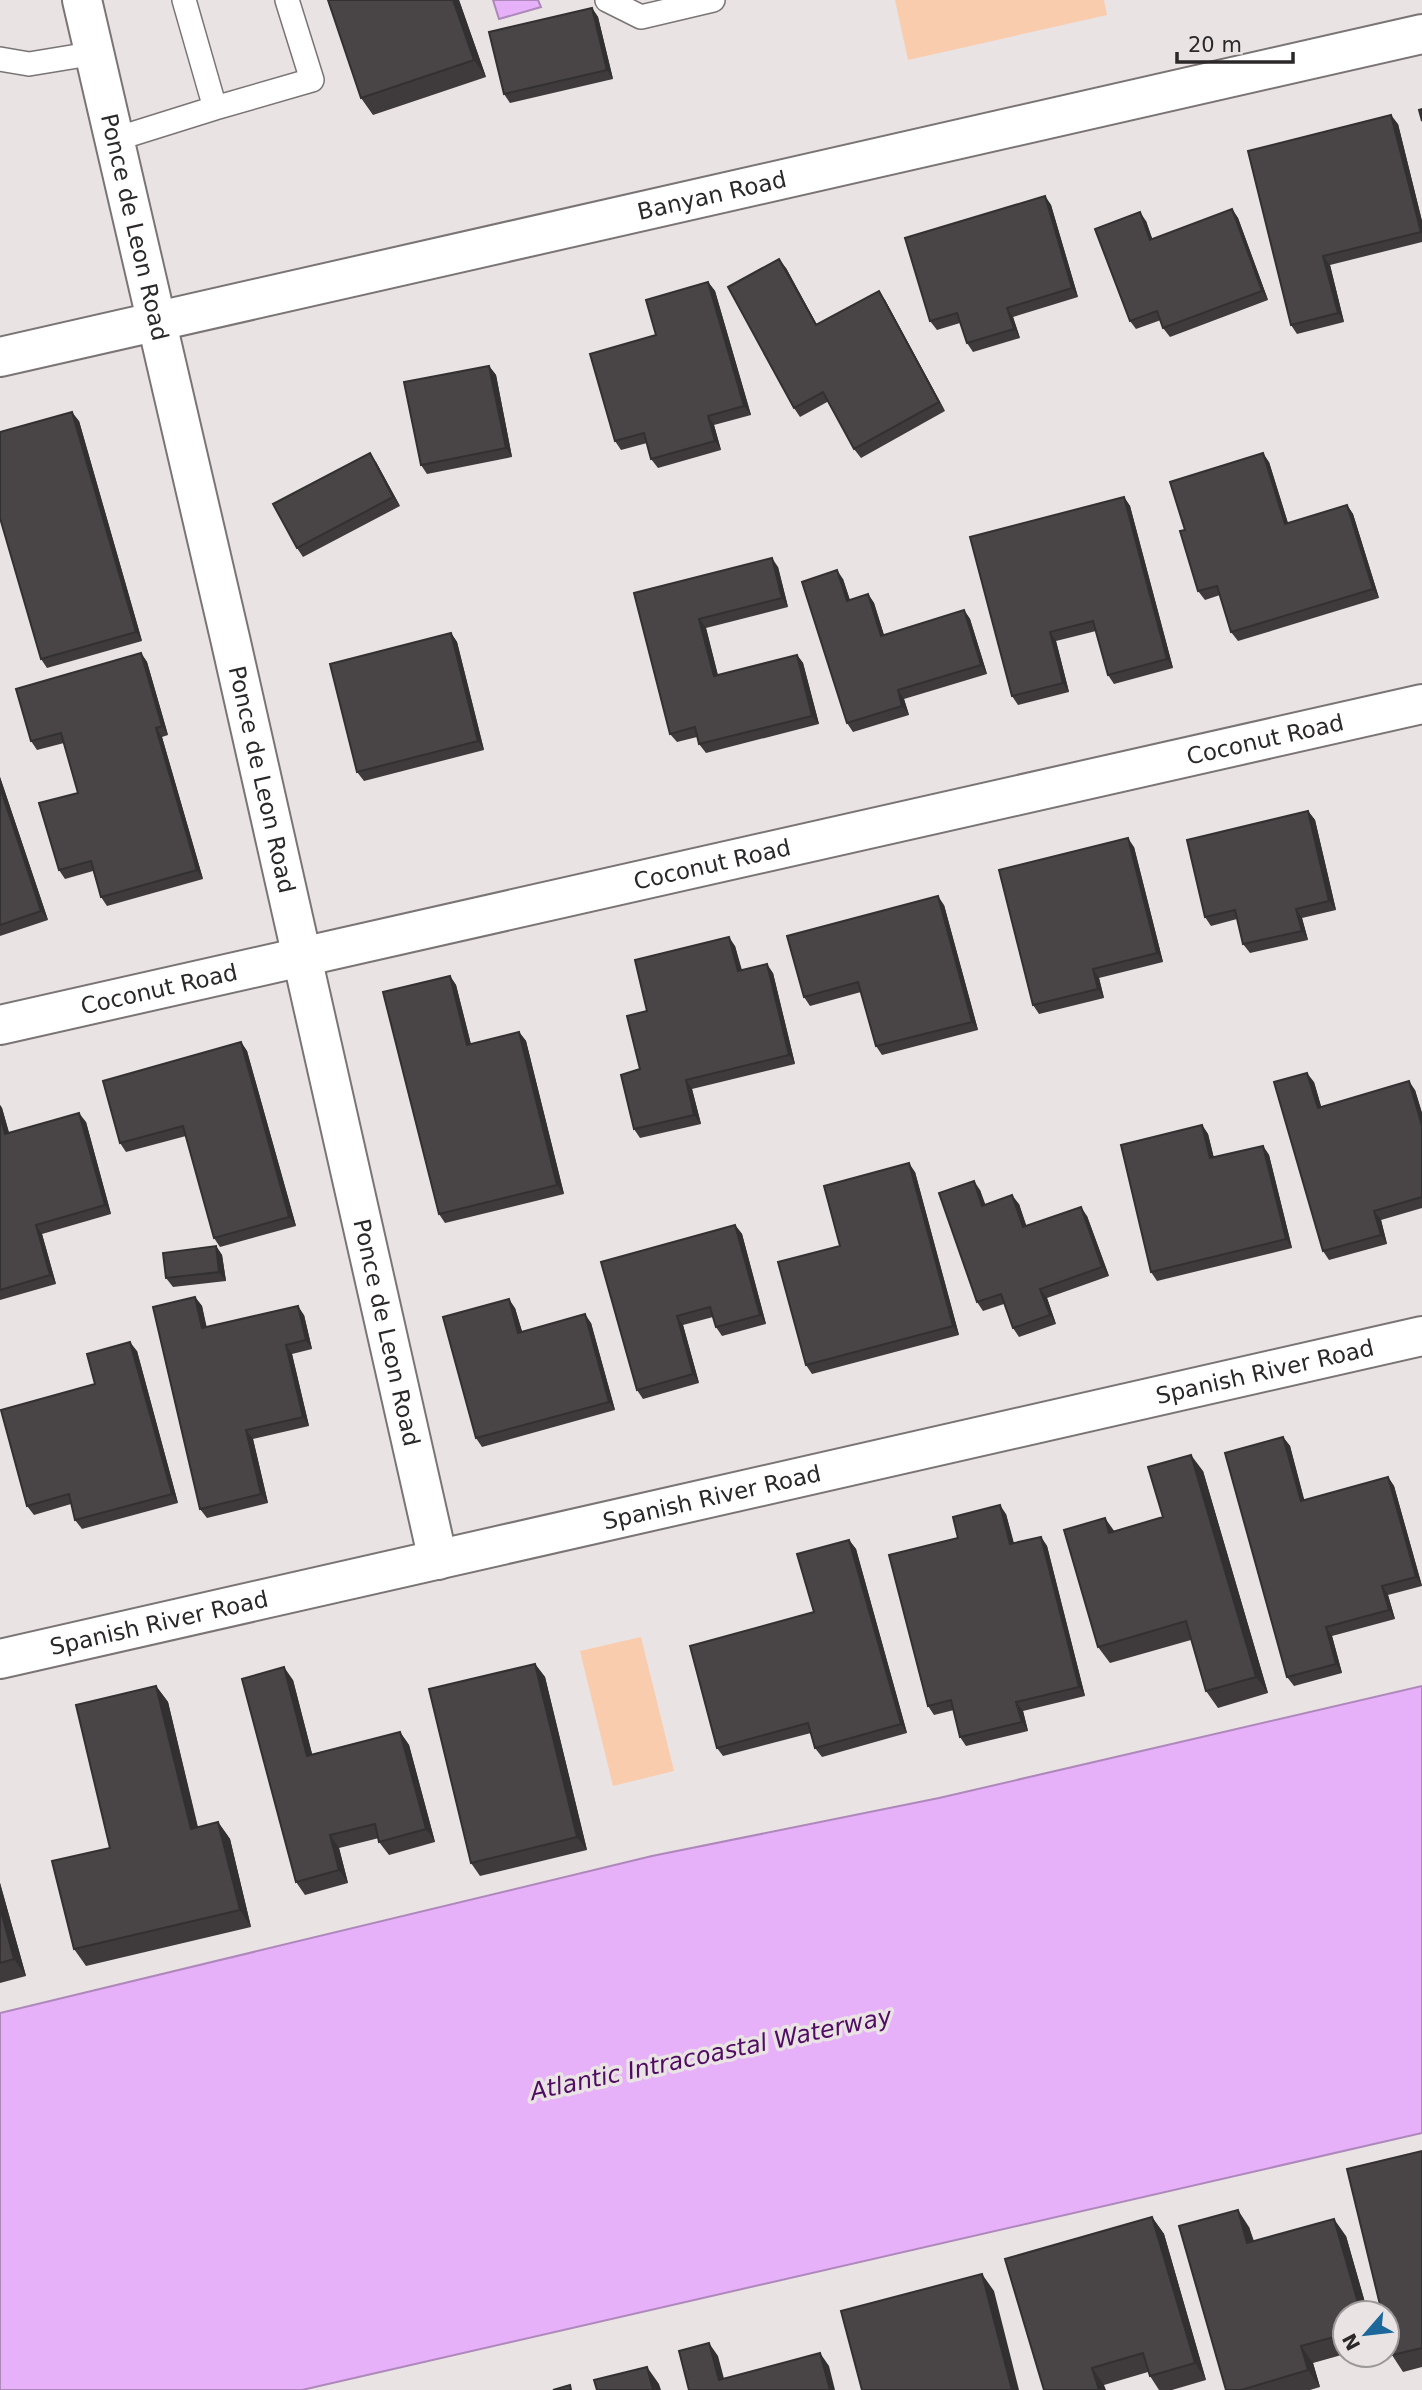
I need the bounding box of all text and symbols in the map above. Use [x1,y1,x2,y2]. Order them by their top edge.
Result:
scale bar [1177,21,1292,65]
text: 20 m [1188,33,1242,57]
street label: Ponce de Leon Road [96,111,174,343]
street label: Banyan Road [635,166,789,225]
street label: Ponce de Leon Road [224,663,300,896]
street label: Coconut Road [1184,709,1346,770]
street label: Coconut Road [631,834,793,895]
street label: Coconut Road [78,959,240,1019]
street label: Ponce de Leon Road [348,1216,425,1449]
street label: Spanish River Road [1153,1334,1376,1409]
street label: Spanish River Road [600,1460,823,1535]
street label: Spanish River Road [47,1586,270,1660]
water label: Atlantic Intracoastal Waterway [526,2002,895,2106]
north arrow [1331,2299,1401,2369]
text: N [1338,2330,1364,2354]

